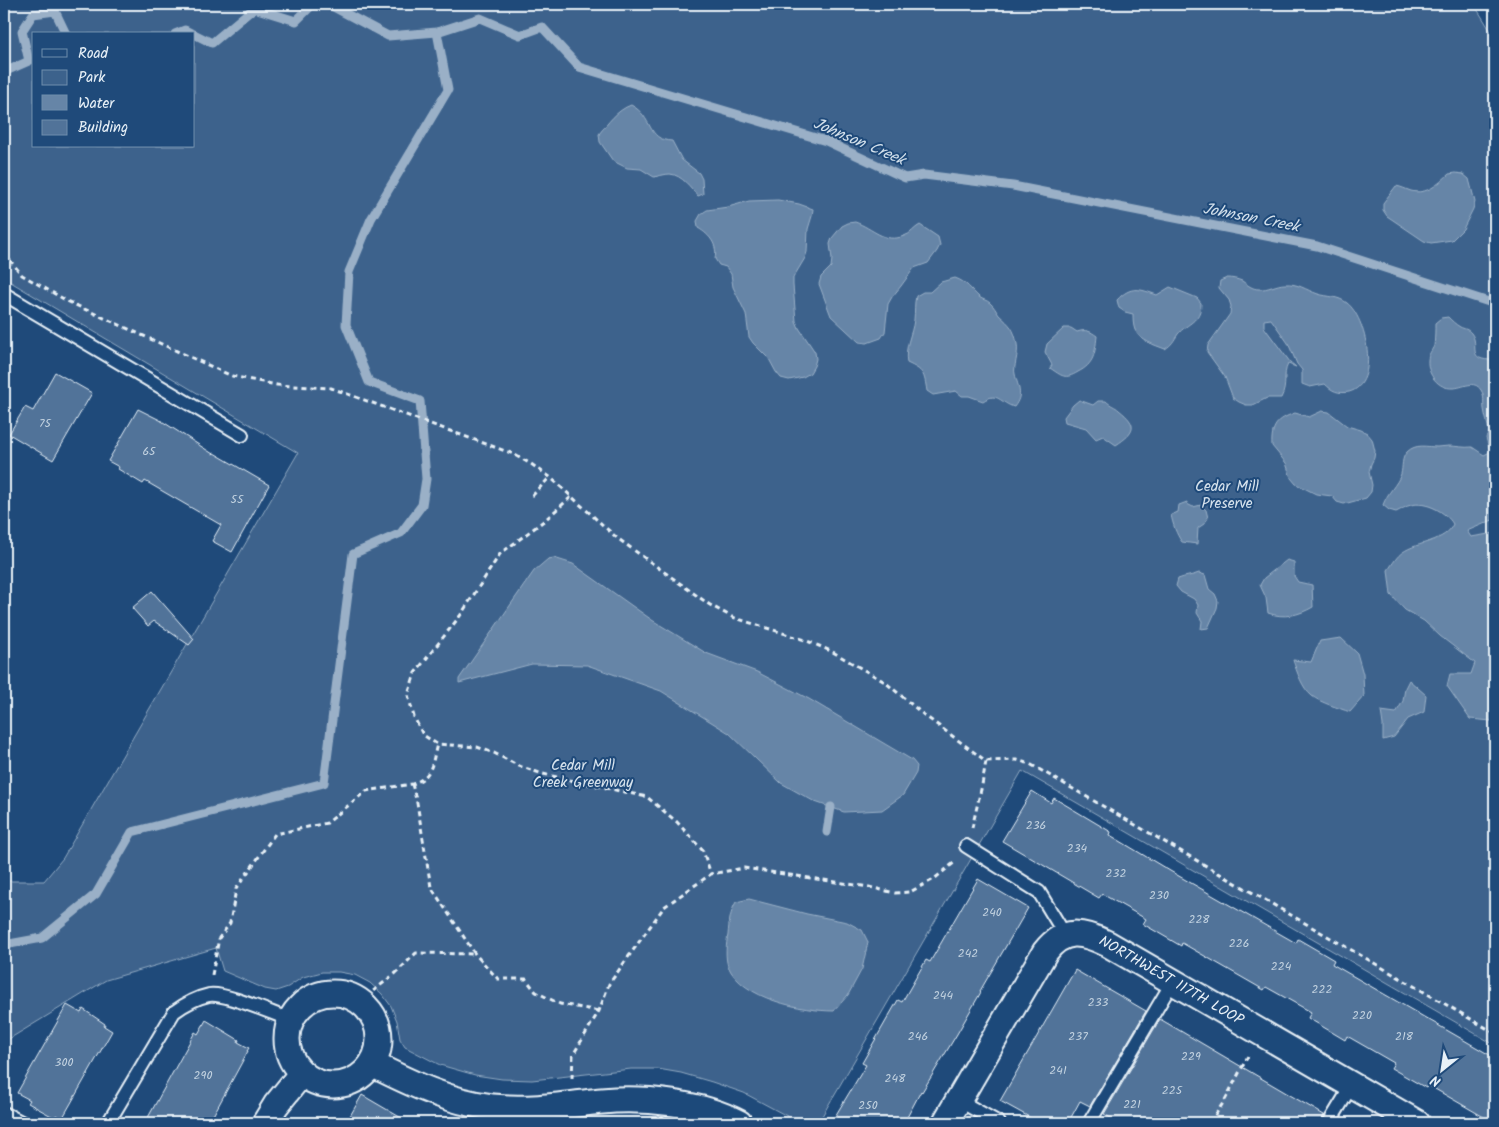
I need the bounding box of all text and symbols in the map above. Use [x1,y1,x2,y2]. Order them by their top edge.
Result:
legend [32,32,195,148]
text: Road [78,42,109,66]
text: Park [78,66,106,90]
text: Water [78,92,115,116]
water label: Johnson Creek [809,111,911,174]
text: Building [78,116,128,140]
water label: Johnson Creek [1201,196,1304,240]
house number: 75 [39,414,53,433]
house number: 65 [142,442,157,461]
park label: Cedar Mill Preserve [1195,475,1259,516]
house number: 55 [231,490,245,509]
park label: Cedar Mill Creek Greenway [533,754,634,795]
house number: 236 [1026,816,1046,835]
house number: 234 [1067,839,1088,858]
house number: 232 [1106,864,1126,883]
house number: 230 [1149,886,1169,905]
house number: 240 [982,903,1002,922]
house number: 228 [1188,910,1210,929]
street label: NORTHWEST 117TH LOOP [1094,930,1249,1033]
house number: 226 [1229,934,1249,953]
house number: 242 [958,944,978,963]
house number: 224 [1271,957,1292,976]
house number: 222 [1312,980,1332,999]
house number: 244 [933,986,953,1005]
house number: 233 [1088,993,1108,1012]
house number: 220 [1352,1006,1372,1025]
house number: 246 [908,1027,928,1046]
house number: 237 [1068,1027,1088,1046]
house number: 218 [1395,1027,1414,1046]
north arrow [1416,1044,1466,1094]
house number: 229 [1181,1047,1201,1066]
house number: 300 [55,1053,73,1072]
house number: 241 [1049,1061,1067,1080]
house number: 290 [194,1066,212,1085]
house number: 248 [885,1069,906,1088]
text: N [1427,1069,1445,1092]
house number: 225 [1162,1081,1184,1100]
house number: 221 [1123,1095,1141,1114]
house number: 250 [858,1096,878,1115]

